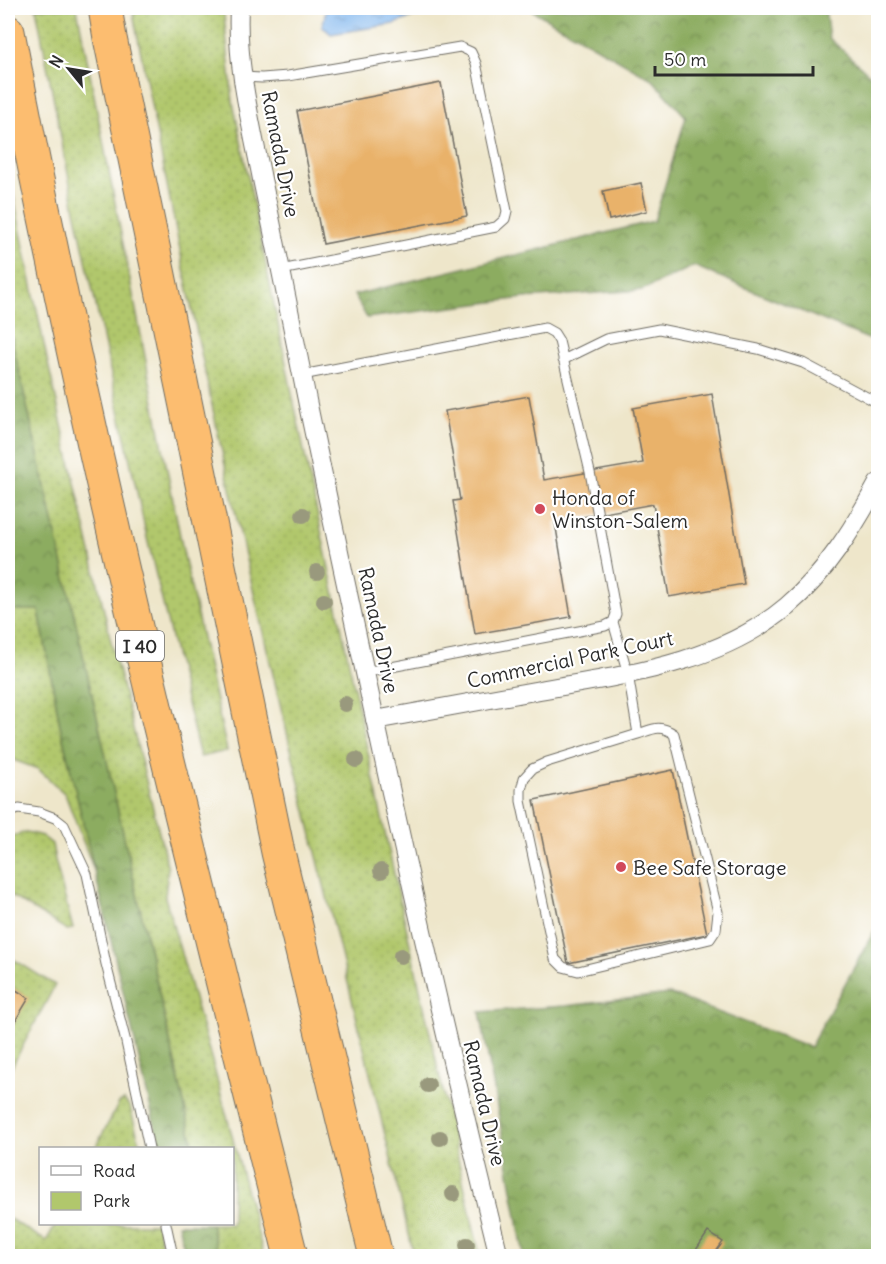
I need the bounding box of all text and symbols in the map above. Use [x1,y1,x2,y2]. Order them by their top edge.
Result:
north arrow [39,39,99,99]
scale bar [655,39,812,77]
text: 50 m [664,48,706,71]
text: N [45,52,67,71]
street label: Ramada Drive [257,89,305,219]
place label: Honda of Winston-Salem [552,485,688,533]
marker: Honda of Winston-Salem [533,502,547,516]
street label: Ramada Drive [353,565,405,695]
street label: Commercial Park Court [465,625,676,693]
road number: I 40 [116,631,164,661]
place label: Bee Safe Storage [633,855,787,880]
marker: Bee Safe Storage [614,860,628,874]
street label: Ramada Drive [458,1038,512,1168]
legend [39,1147,234,1225]
text: Road [93,1159,136,1182]
text: Park [93,1189,130,1212]

